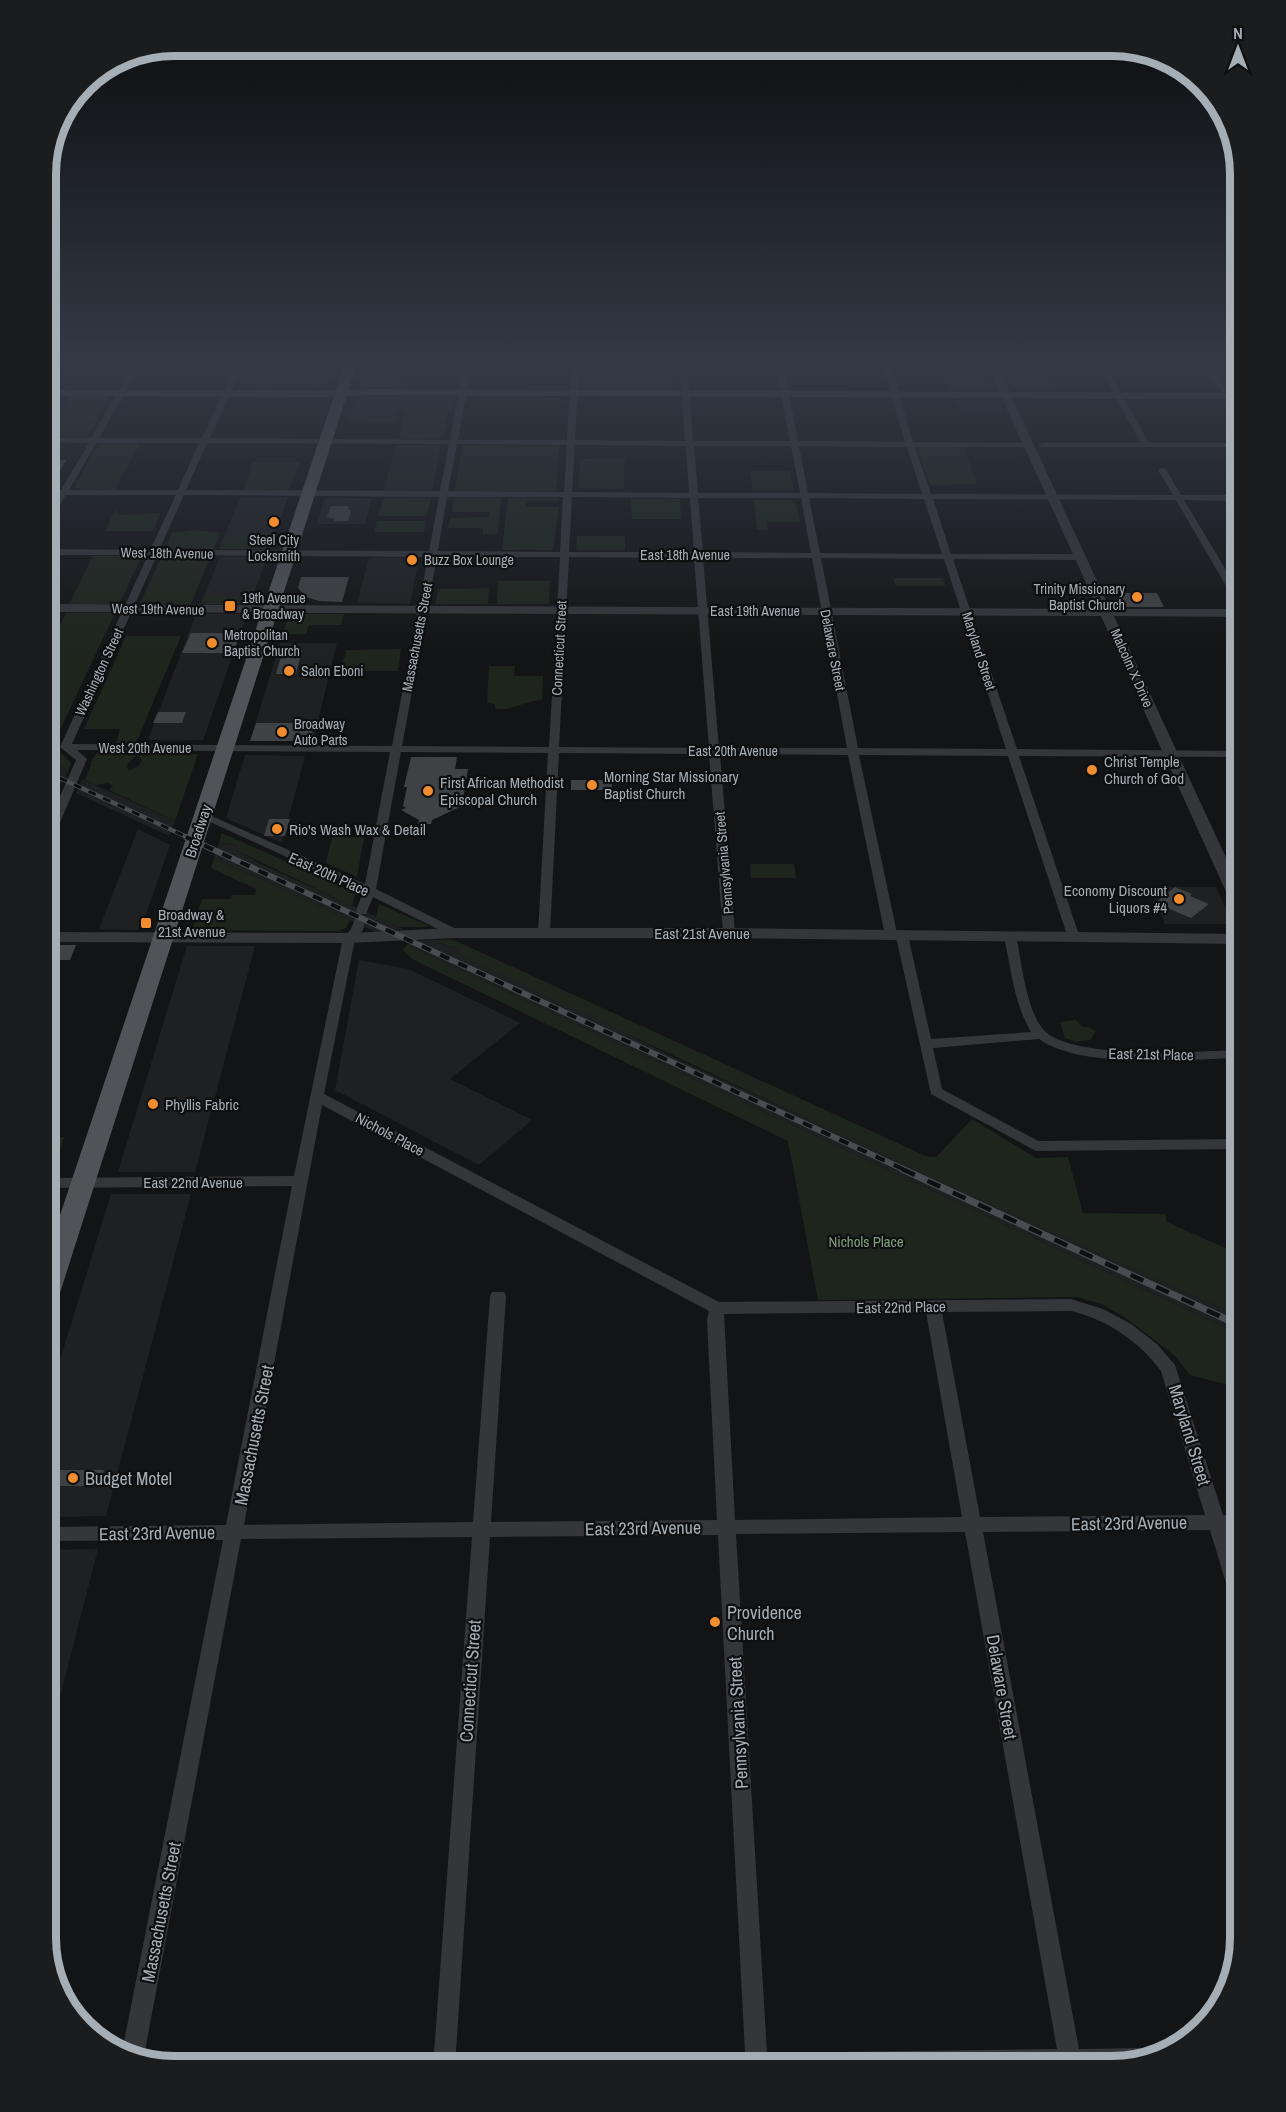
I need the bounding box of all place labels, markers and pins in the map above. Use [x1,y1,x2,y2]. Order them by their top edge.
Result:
marker: Steel City Locksmith [267,515,281,529]
place label: Steel City Locksmith [248,531,300,565]
place label: Buzz Box Lounge [424,551,514,569]
marker: Buzz Box Lounge [405,553,419,567]
place label: Trinity Missionary Baptist Church [1034,580,1125,614]
place label: 19th Avenue & Broadway [242,589,306,623]
marker: Trinity Missionary Baptist Church [1130,590,1144,604]
marker: 19th Avenue & Broadway [223,599,237,613]
place label: Metropolitan Baptist Church [224,626,300,660]
marker: Metropolitan Baptist Church [205,636,219,650]
place label: Salon Eboni [301,662,364,680]
marker: Salon Eboni [282,664,296,678]
place label: Broadway Auto Parts [293,715,348,749]
marker: Broadway Auto Parts [275,725,289,739]
place label: Christ Temple Church of God [1104,751,1184,789]
marker: Christ Temple Church of God [1085,763,1099,777]
place label: Morning Star Missionary Baptist Church [604,766,740,804]
place label: First African Methodist Episcopal Church [440,772,564,810]
marker: Morning Star Missionary Baptist Church [585,778,599,792]
marker: First African Methodist Episcopal Church [421,784,435,798]
place label: Rio's Wash Wax & Detail [289,819,426,840]
marker: Rio's Wash Wax & Detail [270,822,284,836]
place label: Economy Discount Liquors #4 [1064,880,1168,918]
marker: Economy Discount Liquors #4 [1172,892,1186,906]
place label: Broadway & 21st Avenue [158,904,226,942]
marker: Broadway & 21st Avenue [139,916,153,930]
place label: Phyllis Fabric [165,1094,239,1115]
marker: Phyllis Fabric [146,1097,160,1111]
place label: Budget Motel [85,1466,172,1491]
marker: Budget Motel [66,1471,80,1485]
place label: Providence Church [727,1600,802,1646]
marker: Providence Church [708,1615,722,1629]

